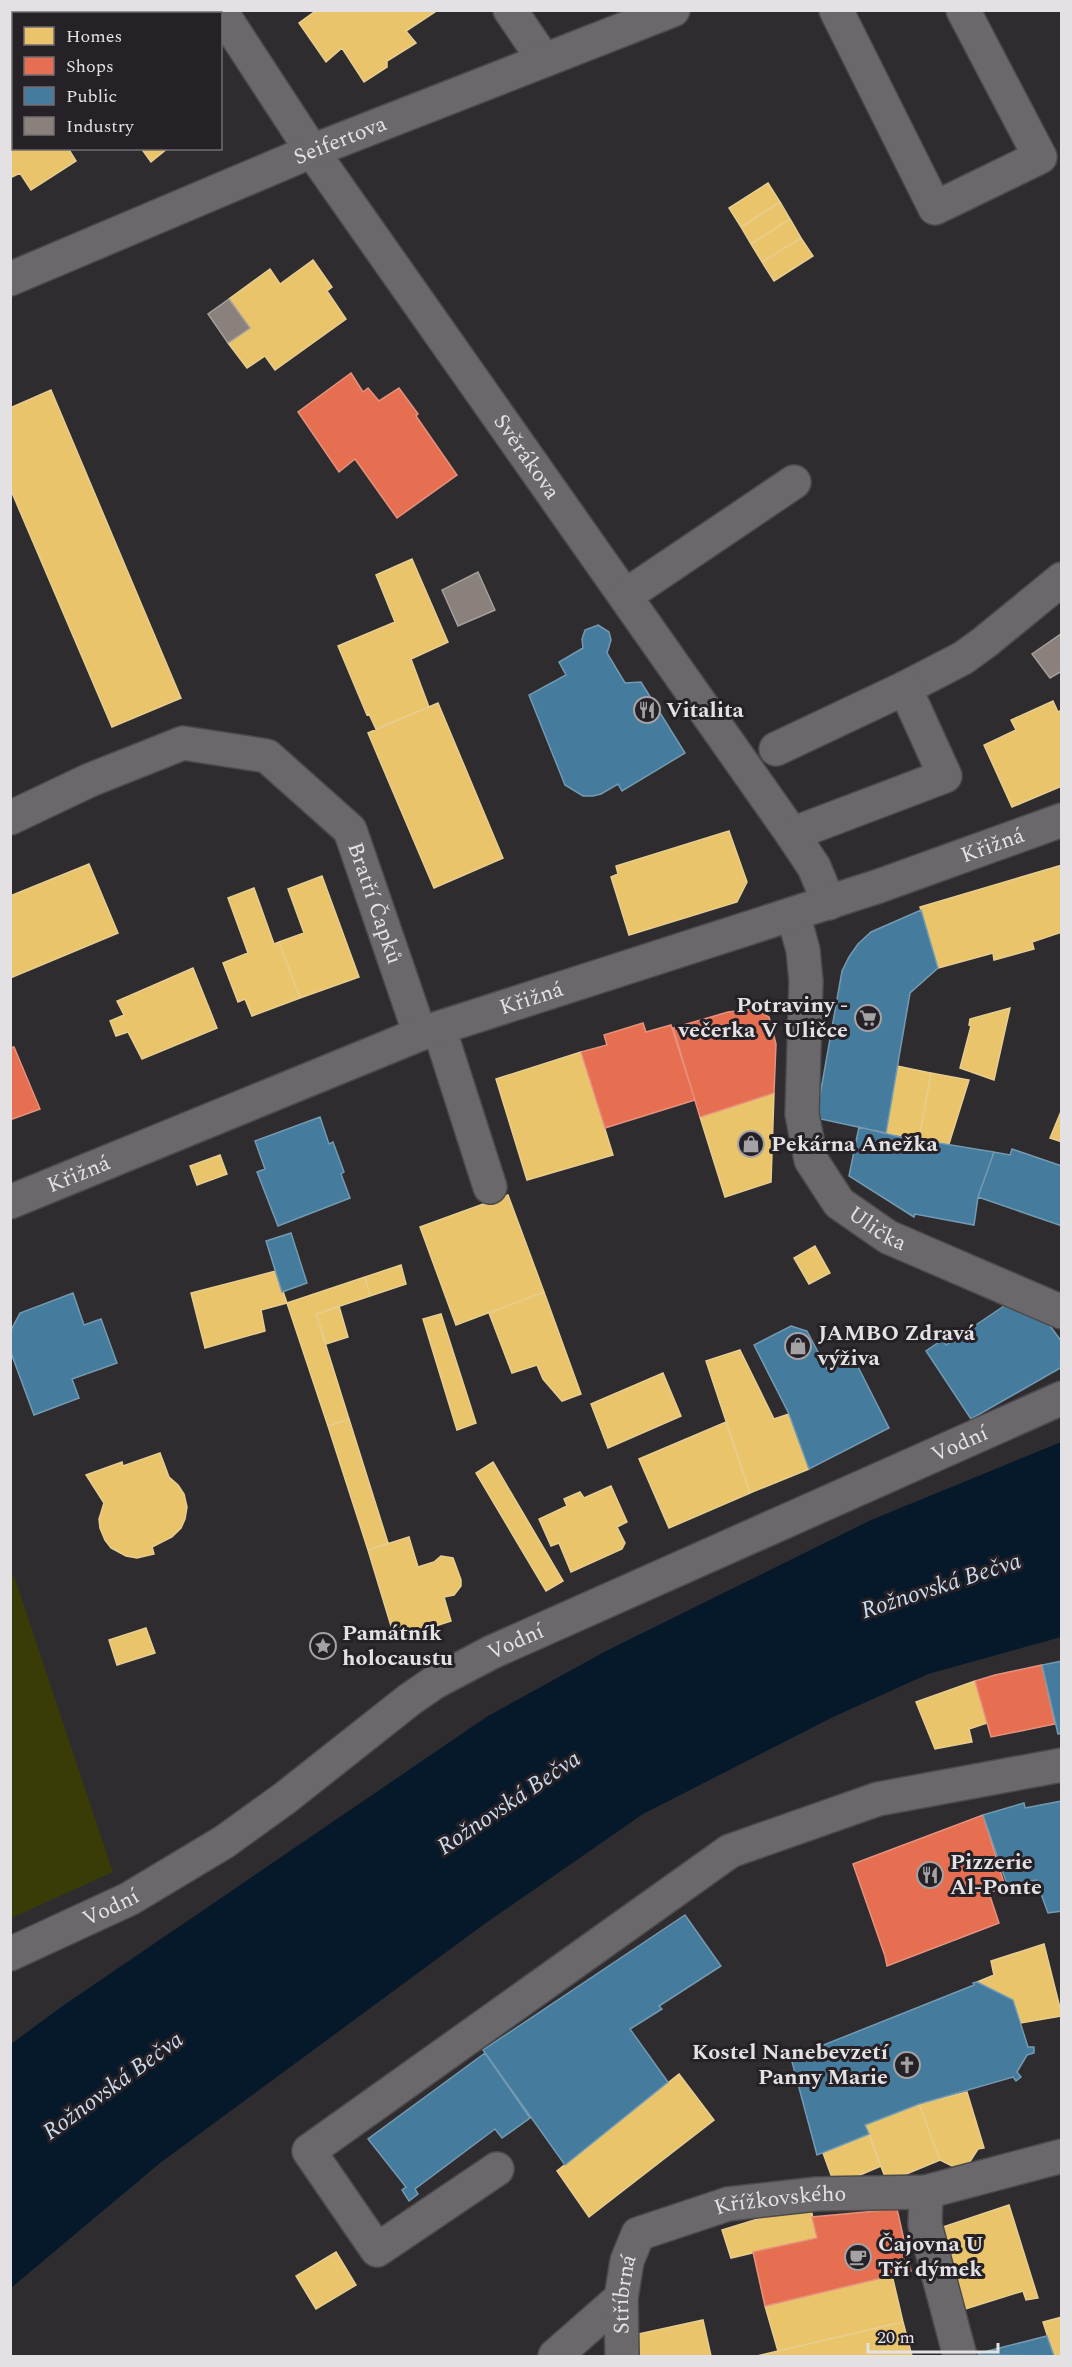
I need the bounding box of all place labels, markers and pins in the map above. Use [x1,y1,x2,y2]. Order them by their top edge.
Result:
place label: Vitalita [666,694,745,727]
restaurant icon: Vitalita [632,695,662,725]
place label: Potraviny - večerka V Uličce [678,989,848,1047]
supermarket icon: Potraviny - večerka V Uličce [853,1003,883,1033]
place label: Pekárna Anežka [771,1128,938,1161]
shop icon: Pekárna Anežka [736,1129,766,1159]
place label: JAMBO Zdravá výživa [817,1317,976,1375]
shop icon: JAMBO Zdravá výživa [783,1331,813,1361]
place label: Památník holocaustu [342,1617,453,1675]
place icon: Památník holocaustu [308,1631,338,1661]
place label: Pizzerie Al-Ponte [950,1846,1042,1904]
restaurant icon: Pizzerie Al-Ponte [915,1860,945,1890]
place label: Kostel Nanebevzetí Panny Marie [692,2036,889,2094]
church icon: Kostel Nanebevzetí Panny Marie [892,2050,922,2080]
place label: Čajovna U Tří dýmek [878,2228,984,2286]
cafe icon: Čajovna U Tří dýmek [843,2242,873,2272]

